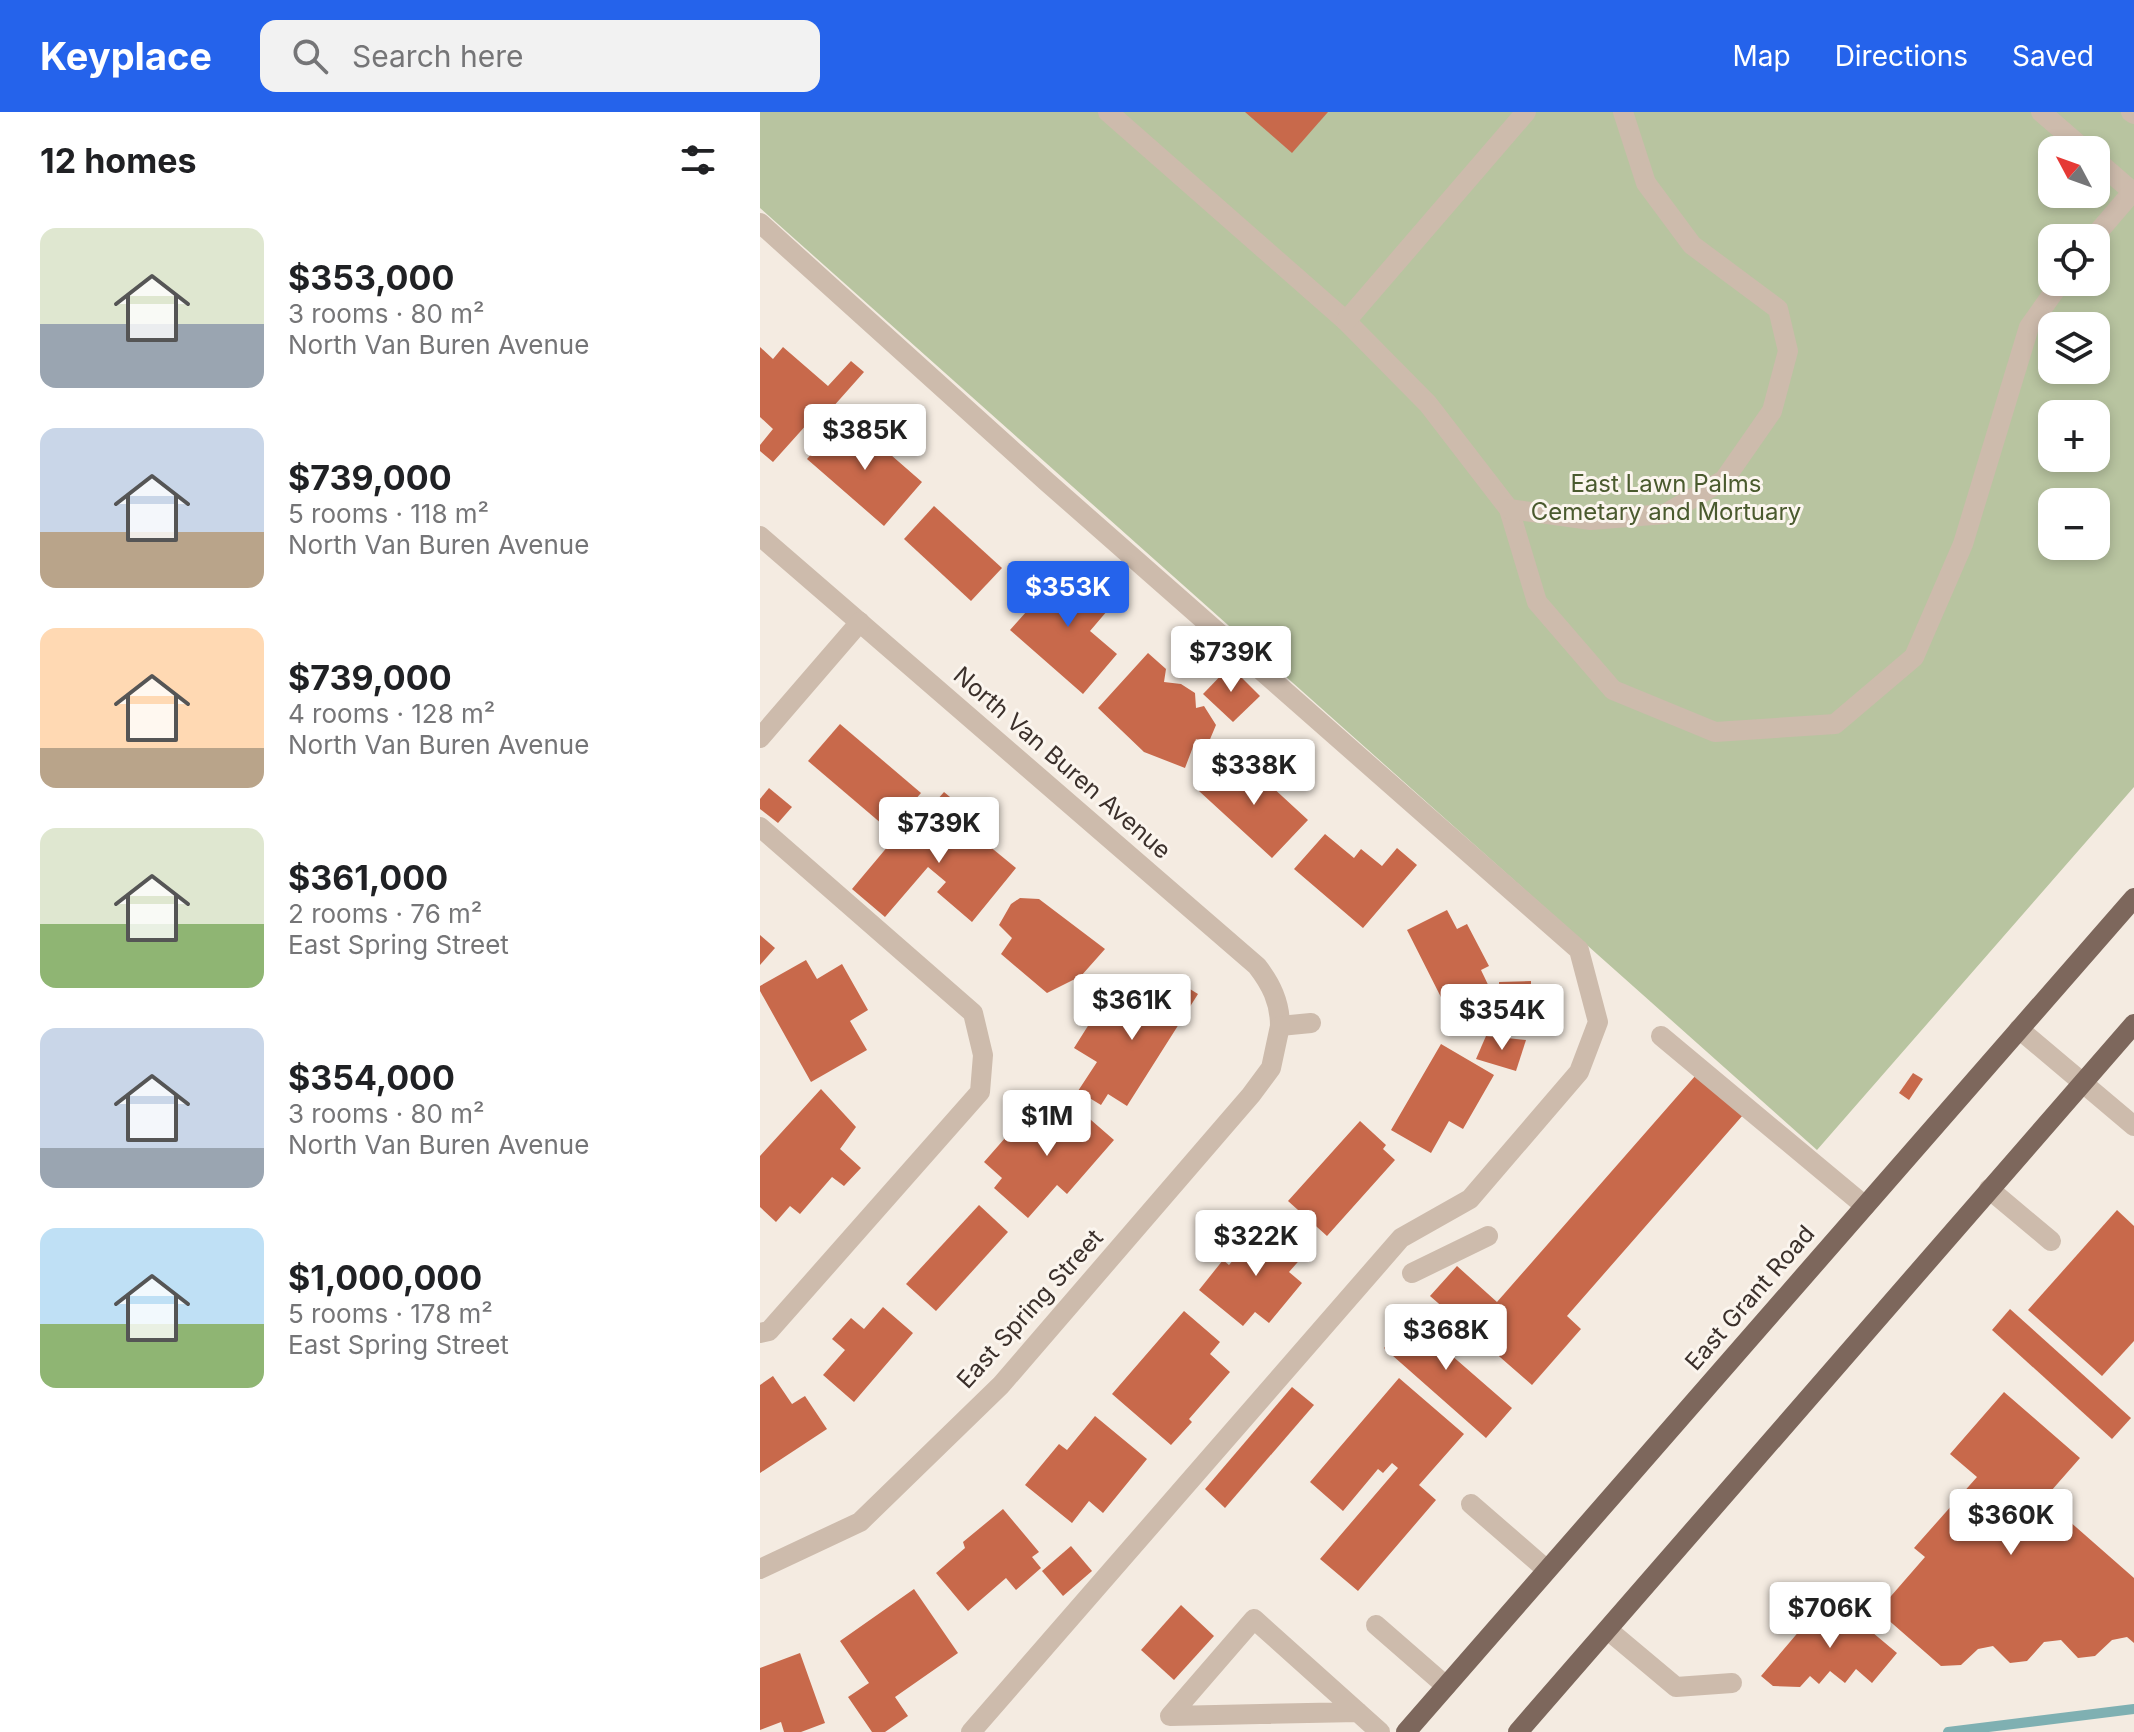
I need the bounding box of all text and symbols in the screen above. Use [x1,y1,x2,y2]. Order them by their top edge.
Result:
search box [260,20,820,92]
text: Keyplace [40,33,212,79]
icon: search [288,34,332,78]
text: Search here [352,38,523,74]
text: Map [1732,39,1791,73]
text: Directions [1835,39,1968,73]
text: Saved [2012,39,2094,73]
north arrow [2038,136,2110,208]
map controls [2038,136,2110,560]
icon: filters [676,138,720,182]
text: 12 homes [40,140,196,181]
button: locate [2038,224,2110,296]
text: $353,000 [288,257,454,298]
icon: home [104,260,200,356]
text: 3 rooms · 80 m² [288,298,485,329]
button: layers [2038,312,2110,384]
text: North Van Buren Avenue [288,329,589,360]
button: + [2038,400,2110,472]
pin: $385K [809,404,921,472]
text: $385K [822,414,908,445]
text: $739,000 [288,457,452,498]
icon: home [104,460,200,556]
park label: East Lawn Palms Cemetary and Mortuary [1531,469,1801,526]
button: − [2038,488,2110,560]
text: 5 rooms · 118 m² [288,498,489,529]
text: North Van Buren Avenue [288,529,589,560]
pin: $353K [1012,561,1124,629]
text: $353K [1025,571,1111,602]
pin: $739K [1175,626,1287,694]
text: $739K [1189,636,1273,667]
text: $739,000 [288,657,452,698]
icon: home [104,660,200,756]
street label: North Van Buren Avenue [948,660,1177,865]
text: 4 rooms · 128 m² [288,698,495,729]
text: North Van Buren Avenue [288,729,589,760]
pin: $338K [1198,739,1310,807]
text: $338K [1211,749,1297,780]
pin: $739K [883,797,995,865]
text: $739K [897,807,981,838]
text: $361,000 [288,857,448,898]
icon: home [104,860,200,956]
text: 2 rooms · 76 m² [288,898,482,929]
text: East Spring Street [288,929,509,960]
pin: $361K [1076,974,1188,1042]
text: $361K [1092,984,1172,1015]
pin: $354K [1446,984,1558,1052]
text: $354K [1459,994,1545,1025]
text: $354,000 [288,1057,455,1098]
icon: home [104,1060,200,1156]
pin: $1M [1008,1090,1086,1158]
text: 3 rooms · 80 m² [288,1098,485,1129]
text: $1M [1021,1100,1073,1131]
text: North Van Buren Avenue [288,1129,589,1160]
pin: $322K [1200,1210,1312,1278]
street label: East Grant Road [1679,1219,1820,1376]
text: $322K [1213,1220,1299,1251]
street label: East Spring Street [951,1223,1109,1394]
text: $1,000,000 [288,1257,482,1298]
icon: home [104,1260,200,1356]
text: 5 rooms · 178 m² [288,1298,493,1329]
pin: $368K [1390,1304,1502,1372]
text: $368K [1403,1314,1489,1345]
text: East Spring Street [288,1329,509,1360]
pin: $360K [1955,1489,2067,1557]
text: $360K [1968,1499,2054,1530]
pin: $706K [1774,1582,1886,1650]
text: $706K [1788,1592,1872,1623]

